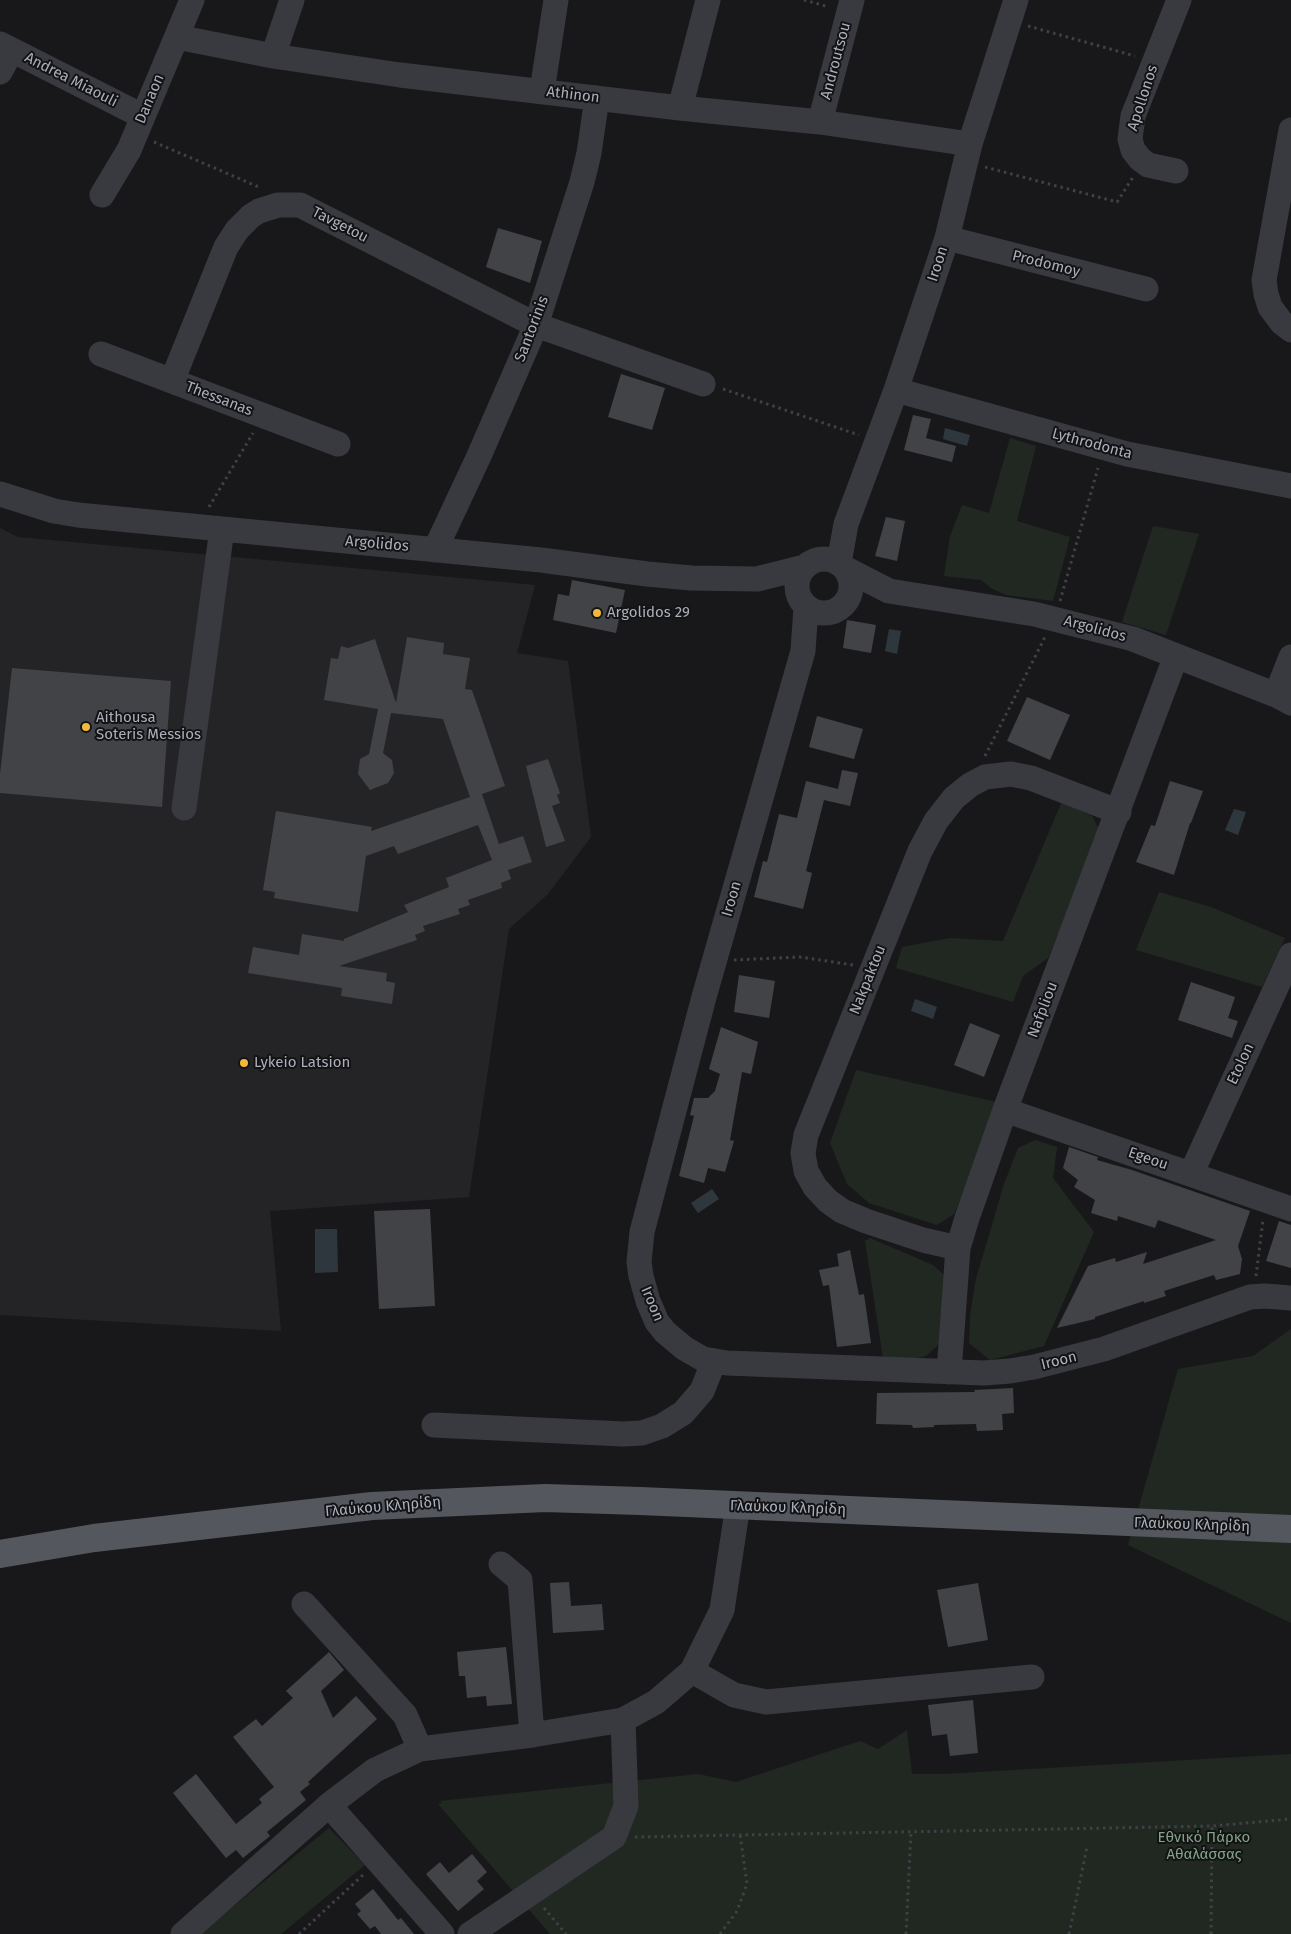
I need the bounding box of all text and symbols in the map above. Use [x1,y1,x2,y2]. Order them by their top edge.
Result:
street label: Androutsou [817,20,855,102]
street label: Andrea Miaouli [21,49,121,111]
street label: Apollonos [1124,63,1162,133]
street label: Danaon [132,71,168,127]
street label: Athinon [545,83,601,107]
street label: Tavgetou [309,203,371,247]
street label: Iroon [924,244,952,284]
street label: Prodomoy [1010,247,1082,281]
street label: Santorinis [511,294,553,364]
street label: Thessanas [183,378,255,420]
street label: Lythrodonta [1050,425,1134,463]
street label: Argolidos [344,532,410,556]
place label: Argolidos 29 [607,604,690,622]
marker: Argolidos 29 [591,607,603,619]
street label: Argolidos [1062,612,1128,646]
place label: Aithousa Soteris Messios [96,709,201,744]
marker: Aithousa Soteris Messios [80,721,92,733]
street label: Iroon [718,879,746,919]
street label: Nakpaktou [846,943,890,1017]
street label: Nafpliou [1024,979,1062,1041]
street label: Etolon [1224,1040,1258,1088]
place label: Lykeio Latsion [254,1054,350,1072]
marker: Lykeio Latsion [238,1057,250,1069]
street label: Egeou [1126,1144,1170,1174]
street label: Iroon [637,1284,667,1324]
street label: Iroon [1039,1348,1079,1374]
street label: Γλαύκου Κληρίδη [324,1493,442,1521]
street label: Γλαύκου Κληρίδη [730,1497,846,1519]
street label: Γλαύκου Κληρίδη [1134,1514,1250,1536]
park label: Εθνικό Πάρκο Αθαλάσσας [1158,1829,1250,1864]

